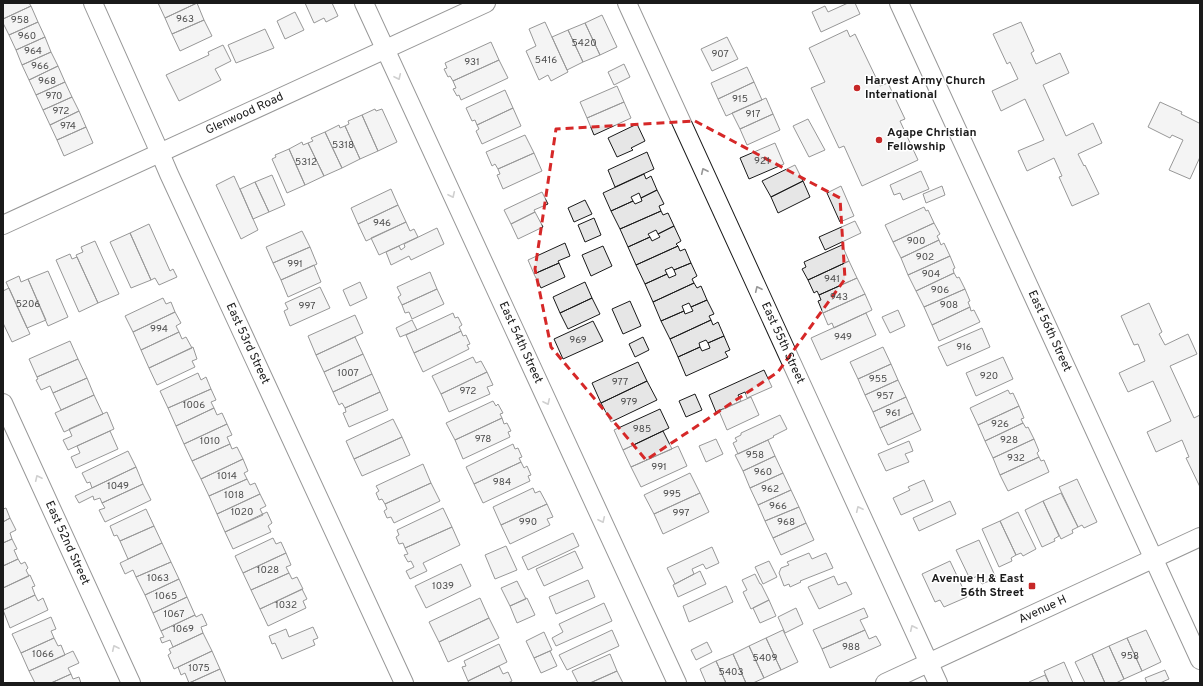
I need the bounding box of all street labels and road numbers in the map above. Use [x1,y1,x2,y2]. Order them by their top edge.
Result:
street label: Glenwood Road [203,89,286,139]
street label: East 56th Street [1024,288,1075,375]
street label: East 54th Street [495,299,546,386]
street label: East 53rd Street [222,300,273,387]
street label: East 55th Street [757,300,808,387]
street label: East 52nd Street [41,498,93,588]
street label: Avenue H [1016,592,1070,628]

